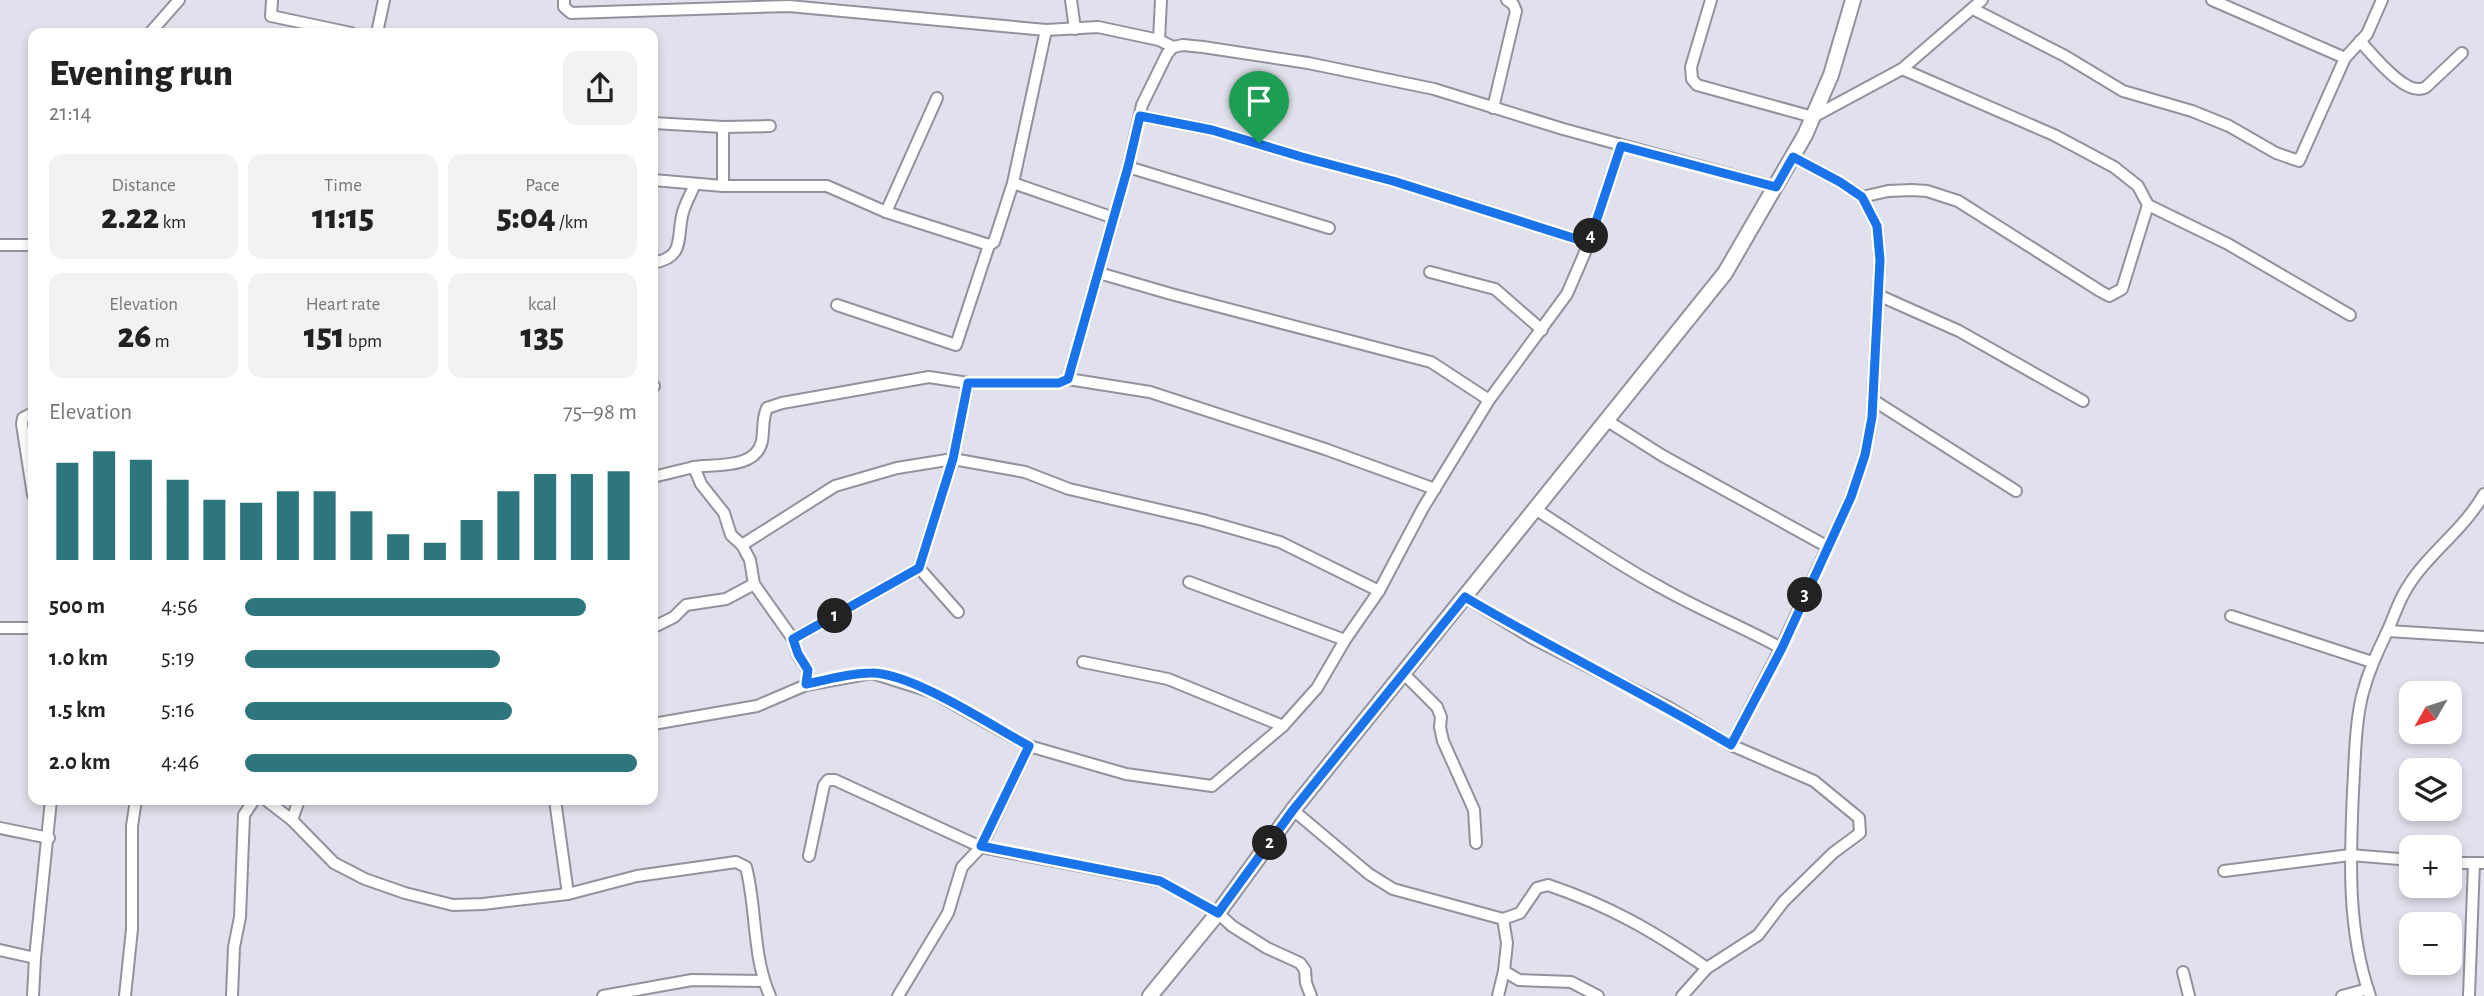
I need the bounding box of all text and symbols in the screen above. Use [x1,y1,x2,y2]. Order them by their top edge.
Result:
button: share [563,51,637,125]
text: Evening run [49,55,233,93]
pin [1229,71,1289,143]
icon: arrive [1240,82,1278,120]
text: 21:14 [49,102,92,125]
text: Distance [111,176,176,195]
text: Time [324,176,362,195]
text: Pace [525,176,559,195]
text: 2.22 [101,200,159,235]
text: 11:15 [312,200,374,235]
text: 5:04 [496,200,556,235]
text: km [159,213,186,232]
text: /km [556,213,588,232]
pin: 4 [1574,218,1608,254]
text: 4 [1586,226,1595,245]
text: Elevation [109,295,178,314]
text: Heart rate [306,295,380,314]
text: kcal [528,295,557,314]
text: 26 [118,319,151,354]
text: 151 [304,319,345,354]
text: 135 [521,319,564,354]
text: m [151,332,170,351]
text: bpm [345,332,382,351]
text: Elevation [49,401,132,424]
text: 75–98 m [563,401,637,424]
pin: 3 [1787,578,1822,612]
text: 3 [1800,585,1809,604]
text: 500 m [49,595,105,618]
text: 4:56 [161,595,198,618]
pin: 1 [818,598,852,634]
text: 1 [831,606,838,625]
text: 1.0 km [49,647,108,670]
text: 5:19 [161,647,195,670]
north arrow [2399,681,2462,744]
map controls [2399,681,2462,975]
text: 1.5 km [49,699,106,722]
text: 5:16 [161,699,195,722]
text: 2.0 km [49,751,111,774]
text: 4:46 [161,751,199,774]
button: layers [2399,758,2462,821]
pin: 2 [1252,826,1288,860]
text: 2 [1265,833,1274,852]
button: + [2399,835,2462,898]
button: − [2399,912,2462,975]

